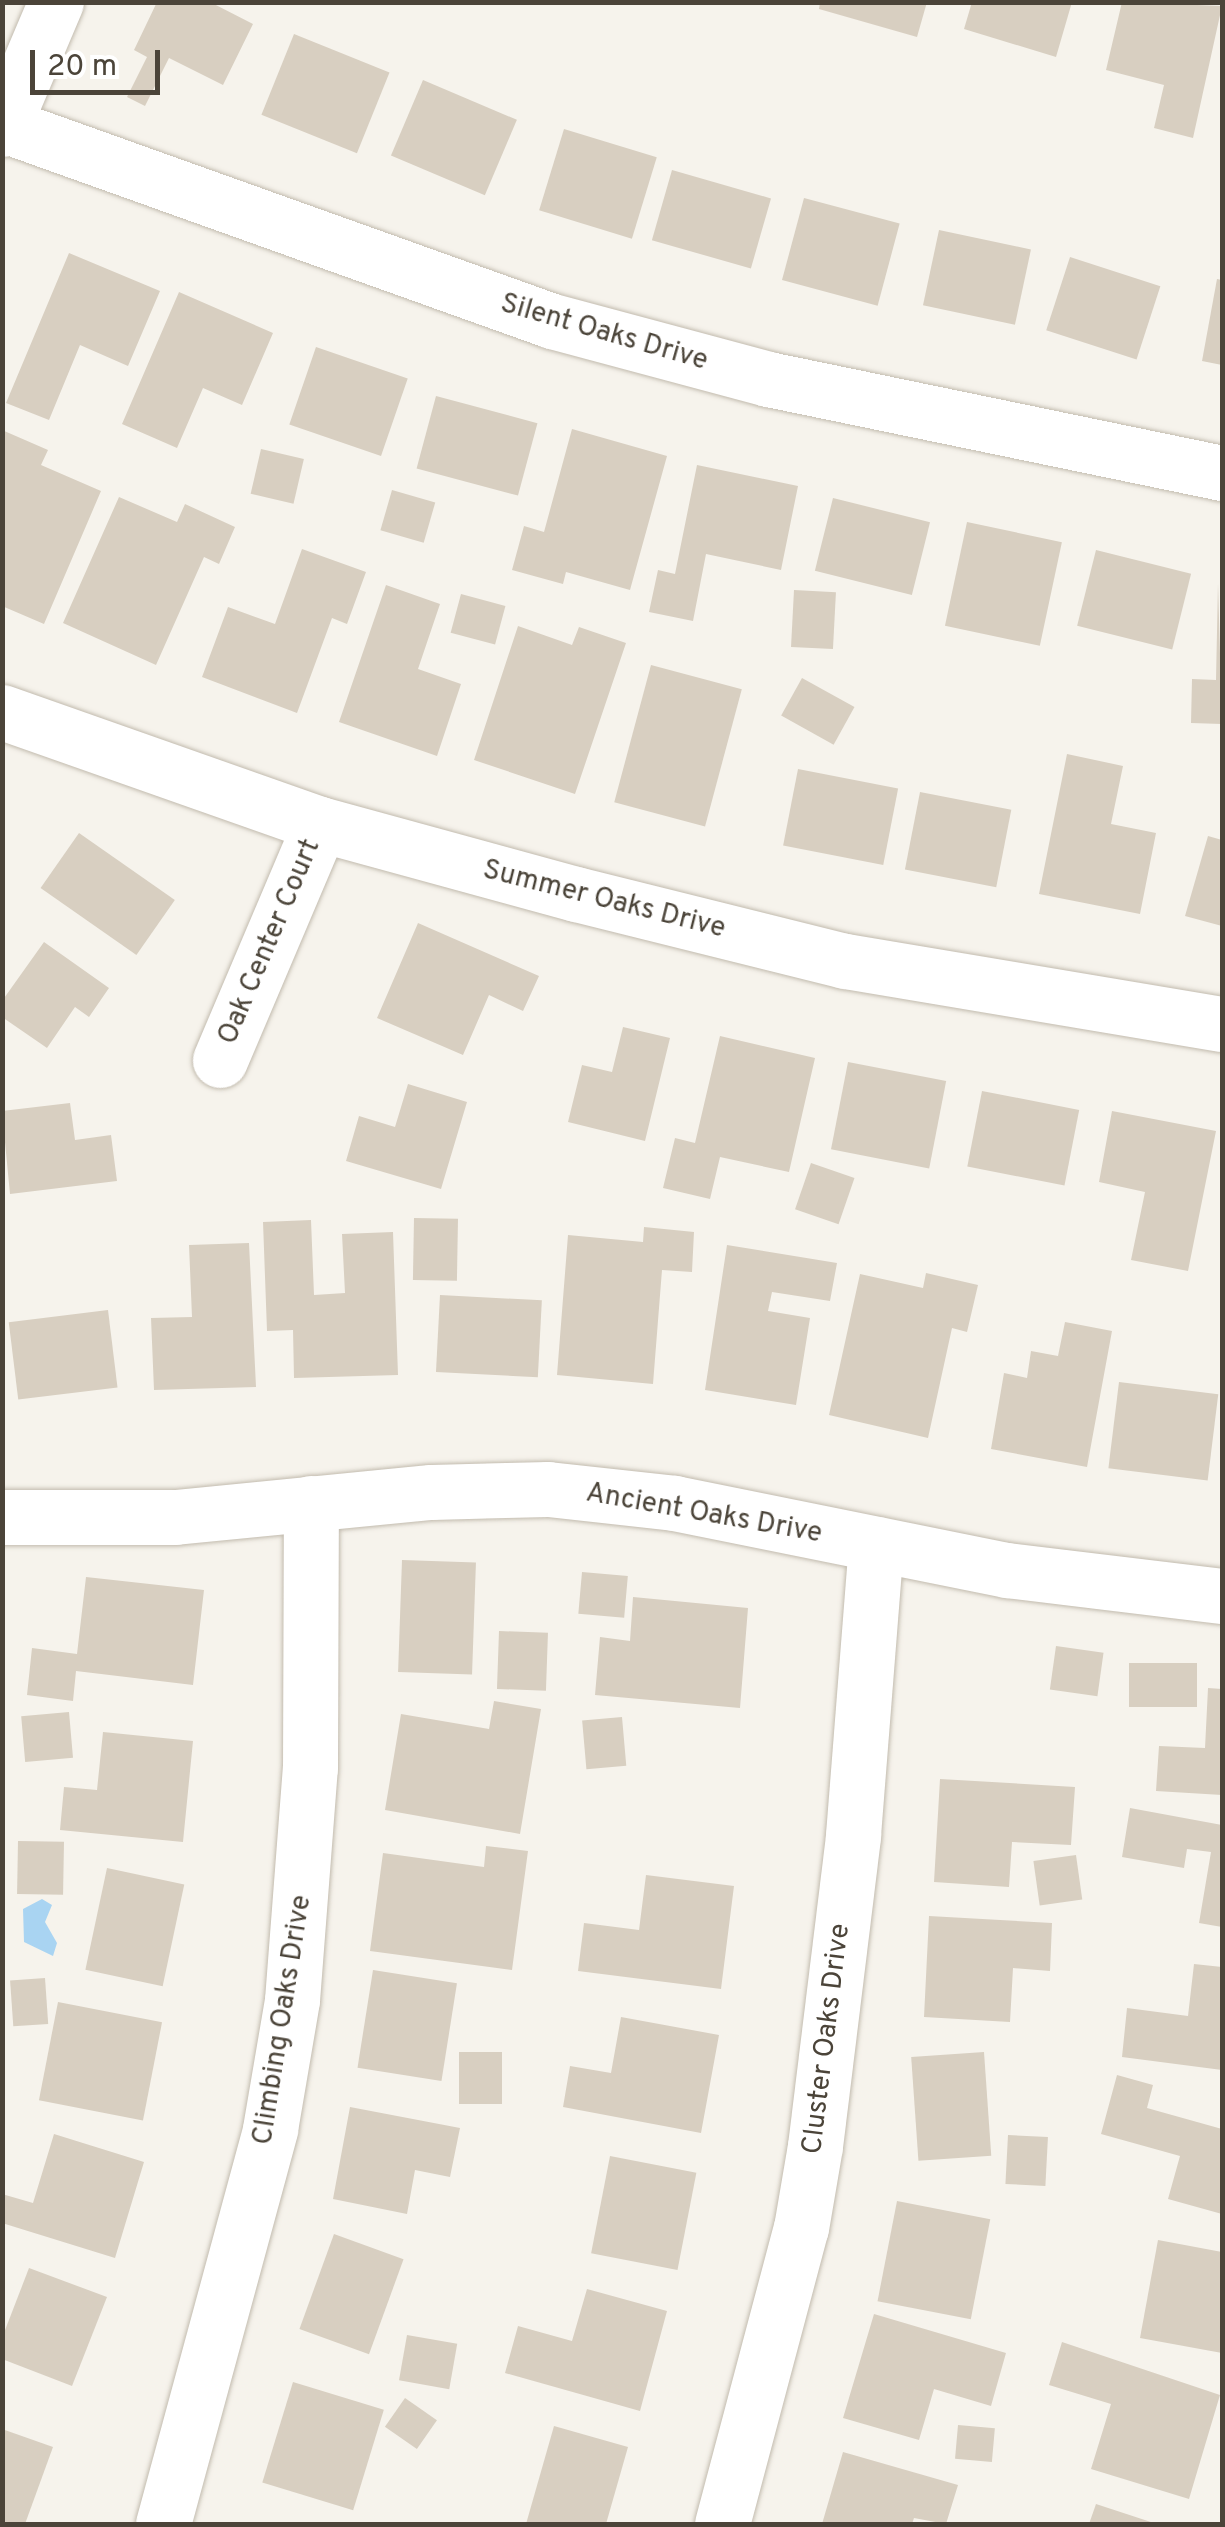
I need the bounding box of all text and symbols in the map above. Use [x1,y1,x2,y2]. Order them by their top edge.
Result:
scale bar [35,30,165,92]
text: 20 m [47,49,117,86]
street label: Silent Oaks Drive [496,287,712,379]
street label: Oak Center Court [212,834,328,1050]
street label: Summer Oaks Drive [479,854,729,946]
street label: Ancient Oaks Drive [583,1477,825,1551]
street label: Climbing Oaks Drive [247,1893,319,2147]
street label: Cluster Oaks Drive [796,1922,858,2156]

